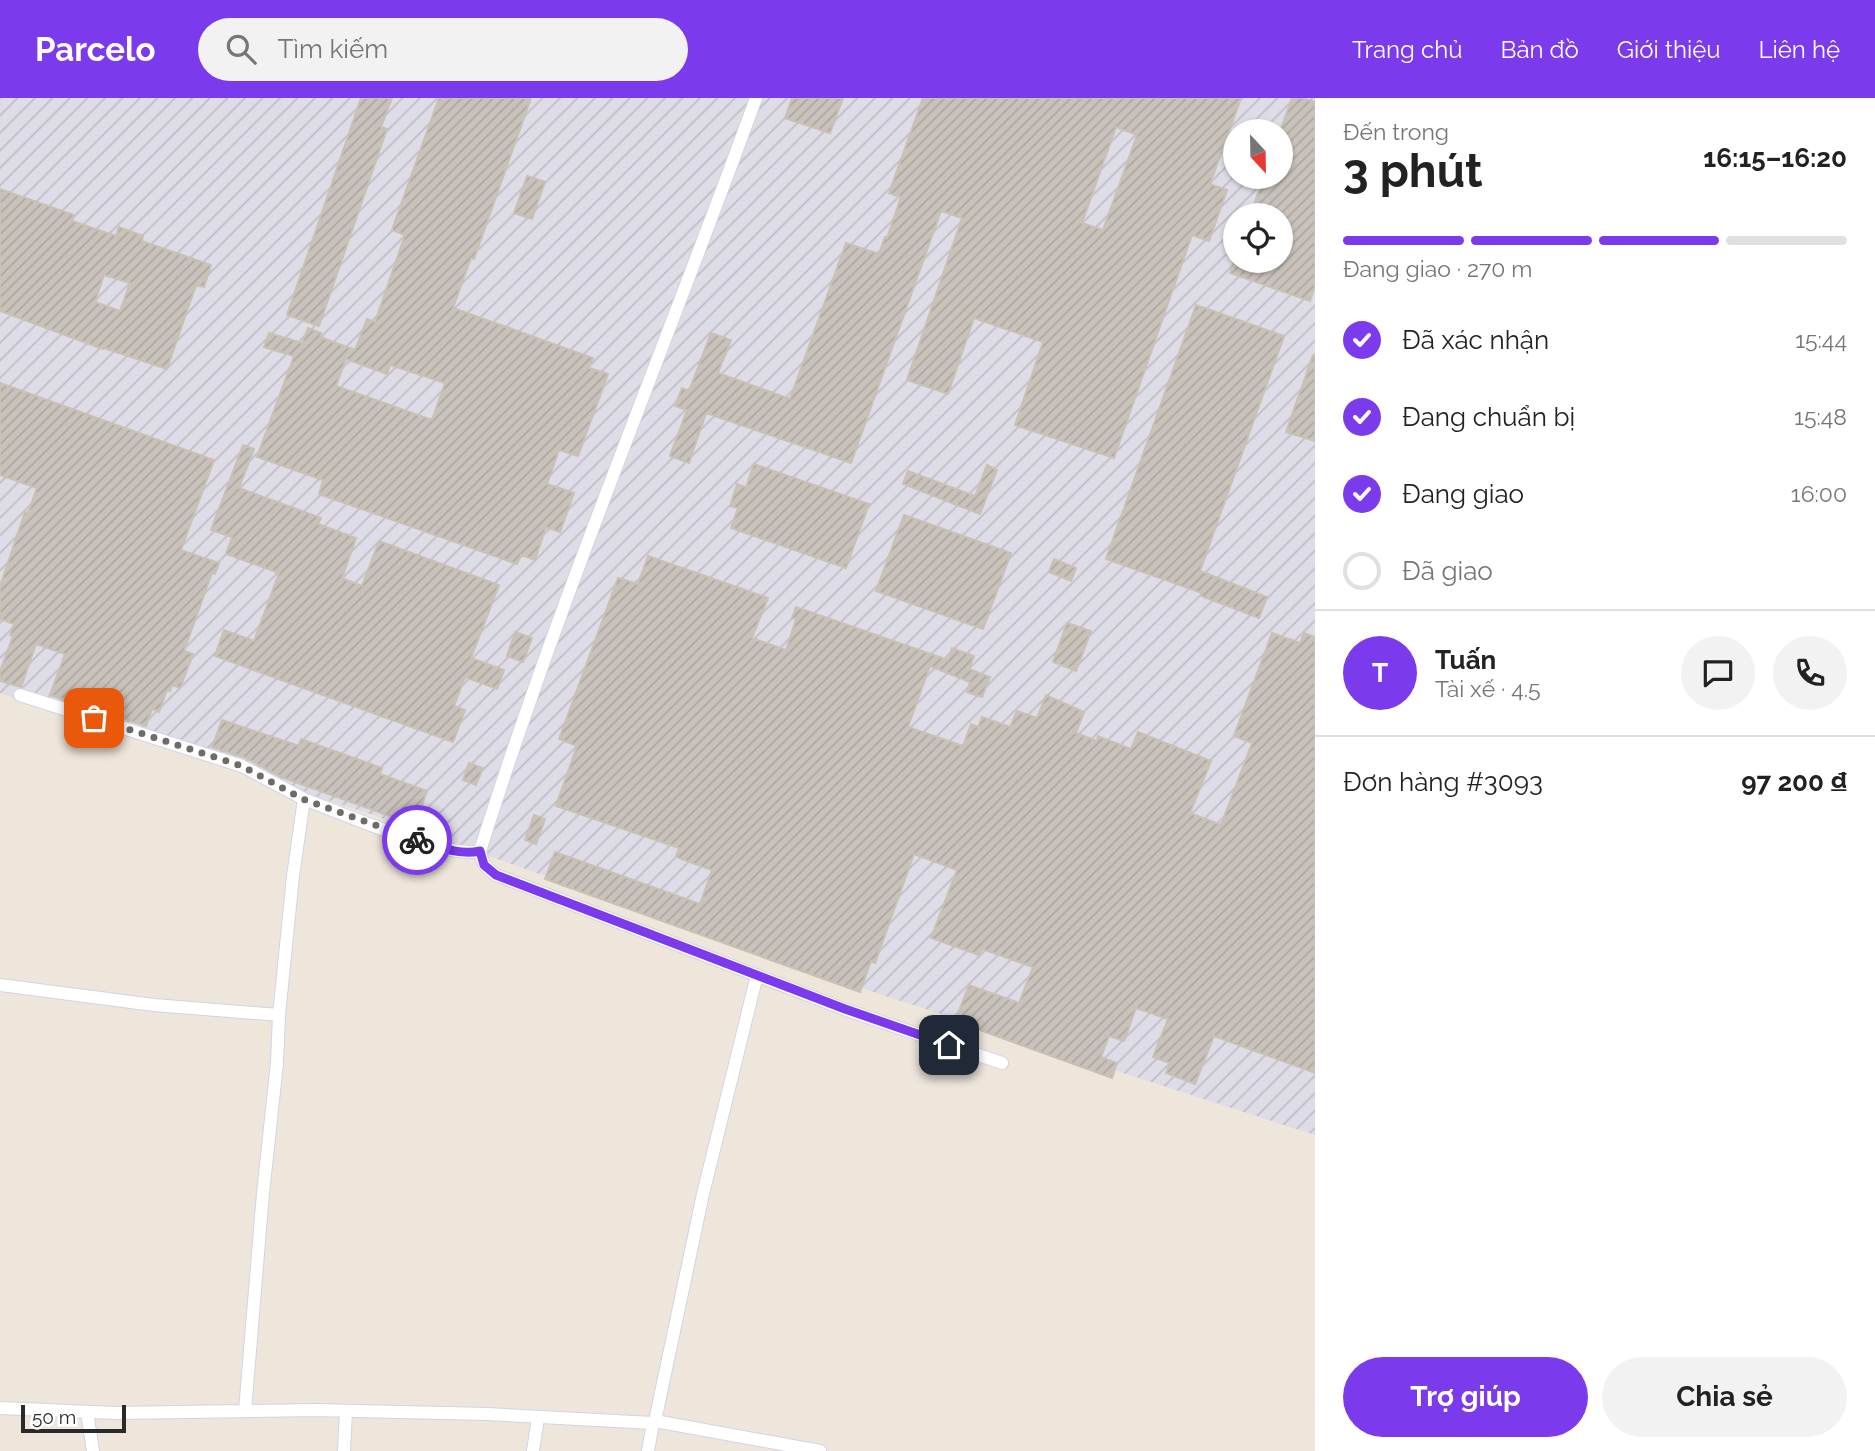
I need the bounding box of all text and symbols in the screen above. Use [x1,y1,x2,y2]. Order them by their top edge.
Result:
search box [198,18,688,81]
text: Parcelo [35,30,156,69]
icon: search [222,30,260,68]
text: Tìm kiếm [278,34,388,64]
text: Trang chủ [1352,35,1462,64]
text: Bản đồ [1500,35,1579,64]
text: Giới thiệu [1617,35,1720,64]
text: Liên hệ [1758,35,1840,64]
text: Đến trong [1343,118,1449,145]
north arrow [1223,119,1293,189]
map controls [1223,119,1293,273]
text: 16:15–16:20 [1703,143,1847,173]
text: 3 phút [1343,144,1483,198]
button: locate [1223,203,1293,273]
text: Đang giao · 270 m [1343,255,1532,282]
icon: check [1343,321,1381,359]
text: Đã xác nhận [1402,325,1549,355]
text: 15:44 [1795,326,1847,353]
icon: check [1343,398,1381,436]
text: Đang chuẩn bị [1402,402,1575,432]
text: 15:48 [1794,403,1847,430]
icon: check [1343,475,1381,513]
text: Đang giao [1402,479,1524,509]
text: 16:00 [1791,480,1847,507]
text: Đã giao [1402,556,1493,586]
button: chat [1681,636,1755,710]
button: phone [1773,636,1847,710]
text: Tuấn [1435,645,1496,675]
text: T [1372,658,1388,688]
text: Tài xế · 4.5 [1435,675,1541,702]
pin [64,688,124,748]
icon: bag [75,699,113,737]
text: Đơn hàng #3093 [1343,767,1543,797]
text: 97 200 ₫ [1741,767,1847,797]
courier [382,805,452,875]
icon: bike [398,821,436,859]
pin [919,1015,979,1075]
icon: home [930,1026,968,1064]
button: Trợ giúp [1343,1357,1588,1437]
button: Chia sẻ [1602,1357,1847,1437]
scale bar [21,1402,126,1434]
text: 50 m [32,1406,76,1428]

